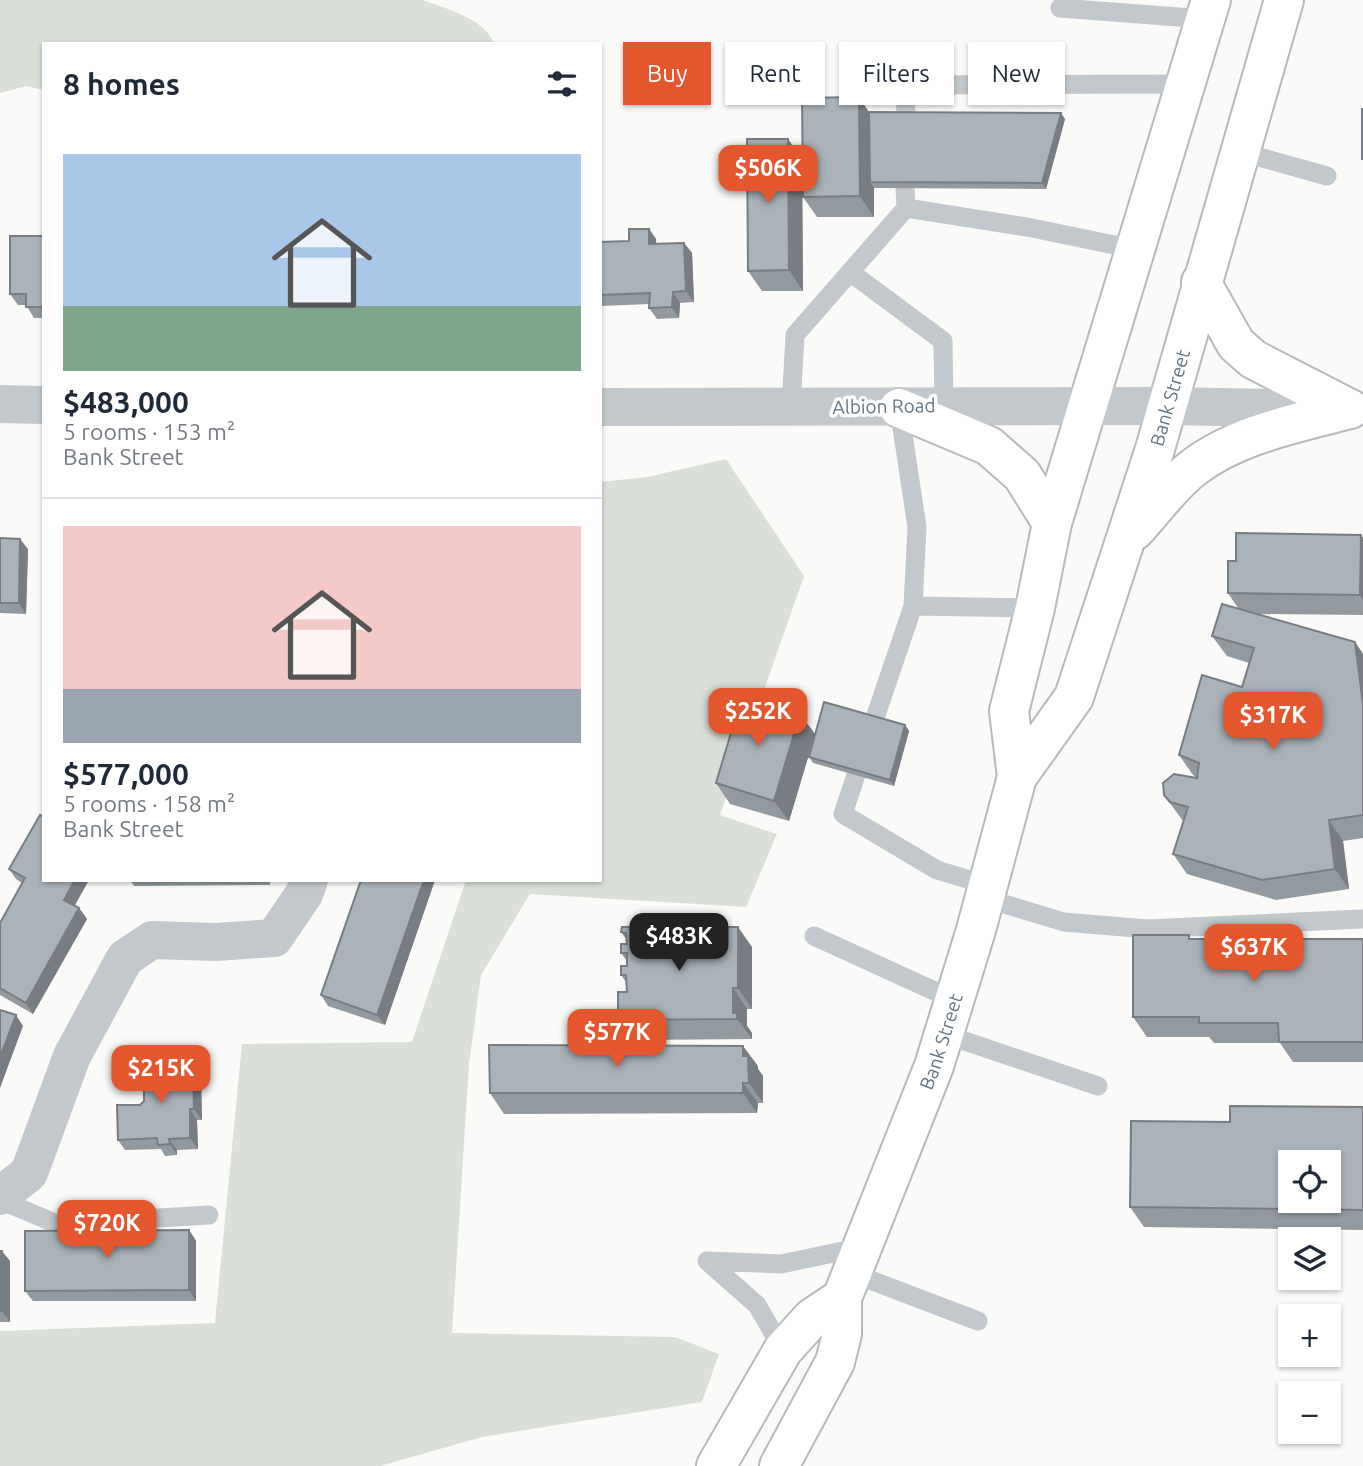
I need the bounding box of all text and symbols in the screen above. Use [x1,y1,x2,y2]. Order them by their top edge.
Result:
chip: Buy [623,42,711,105]
chip: Rent [725,42,825,105]
chip: Filters [839,42,954,105]
chip: New [968,42,1065,105]
icon: filters [543,65,581,103]
text: 8 homes [63,67,180,101]
pin: $506K [719,146,817,205]
text: $506K [734,155,802,180]
icon: home [259,200,385,326]
street label: Bank Street [1145,346,1194,448]
text: $483,000 [63,385,189,419]
street label: Albion Road [832,394,936,418]
text: 5 rooms · 153 m² [63,419,235,444]
text: Bank Street [63,444,184,469]
icon: home [259,572,385,698]
pin: $252K [709,688,807,748]
pin: $317K [1224,692,1322,752]
text: $252K [724,698,792,723]
text: $317K [1239,702,1307,727]
text: $577,000 [63,757,189,791]
text: 5 rooms · 158 m² [63,791,235,816]
text: Bank Street [63,816,184,841]
pin: $483K [630,914,728,973]
text: $483K [645,923,713,948]
pin: $637K [1205,925,1303,984]
text: $637K [1220,934,1288,959]
street label: Bank Street [915,990,967,1093]
pin: $577K [568,1010,666,1069]
text: $577K [583,1019,651,1044]
pin: $215K [112,1046,210,1105]
text: $215K [127,1055,195,1080]
map controls [1278,1150,1341,1444]
button: locate [1278,1150,1341,1213]
pin: $720K [58,1200,156,1260]
text: $720K [73,1210,141,1235]
button: layers [1278,1227,1341,1290]
button: + [1278,1304,1341,1367]
button: − [1278,1381,1341,1444]

